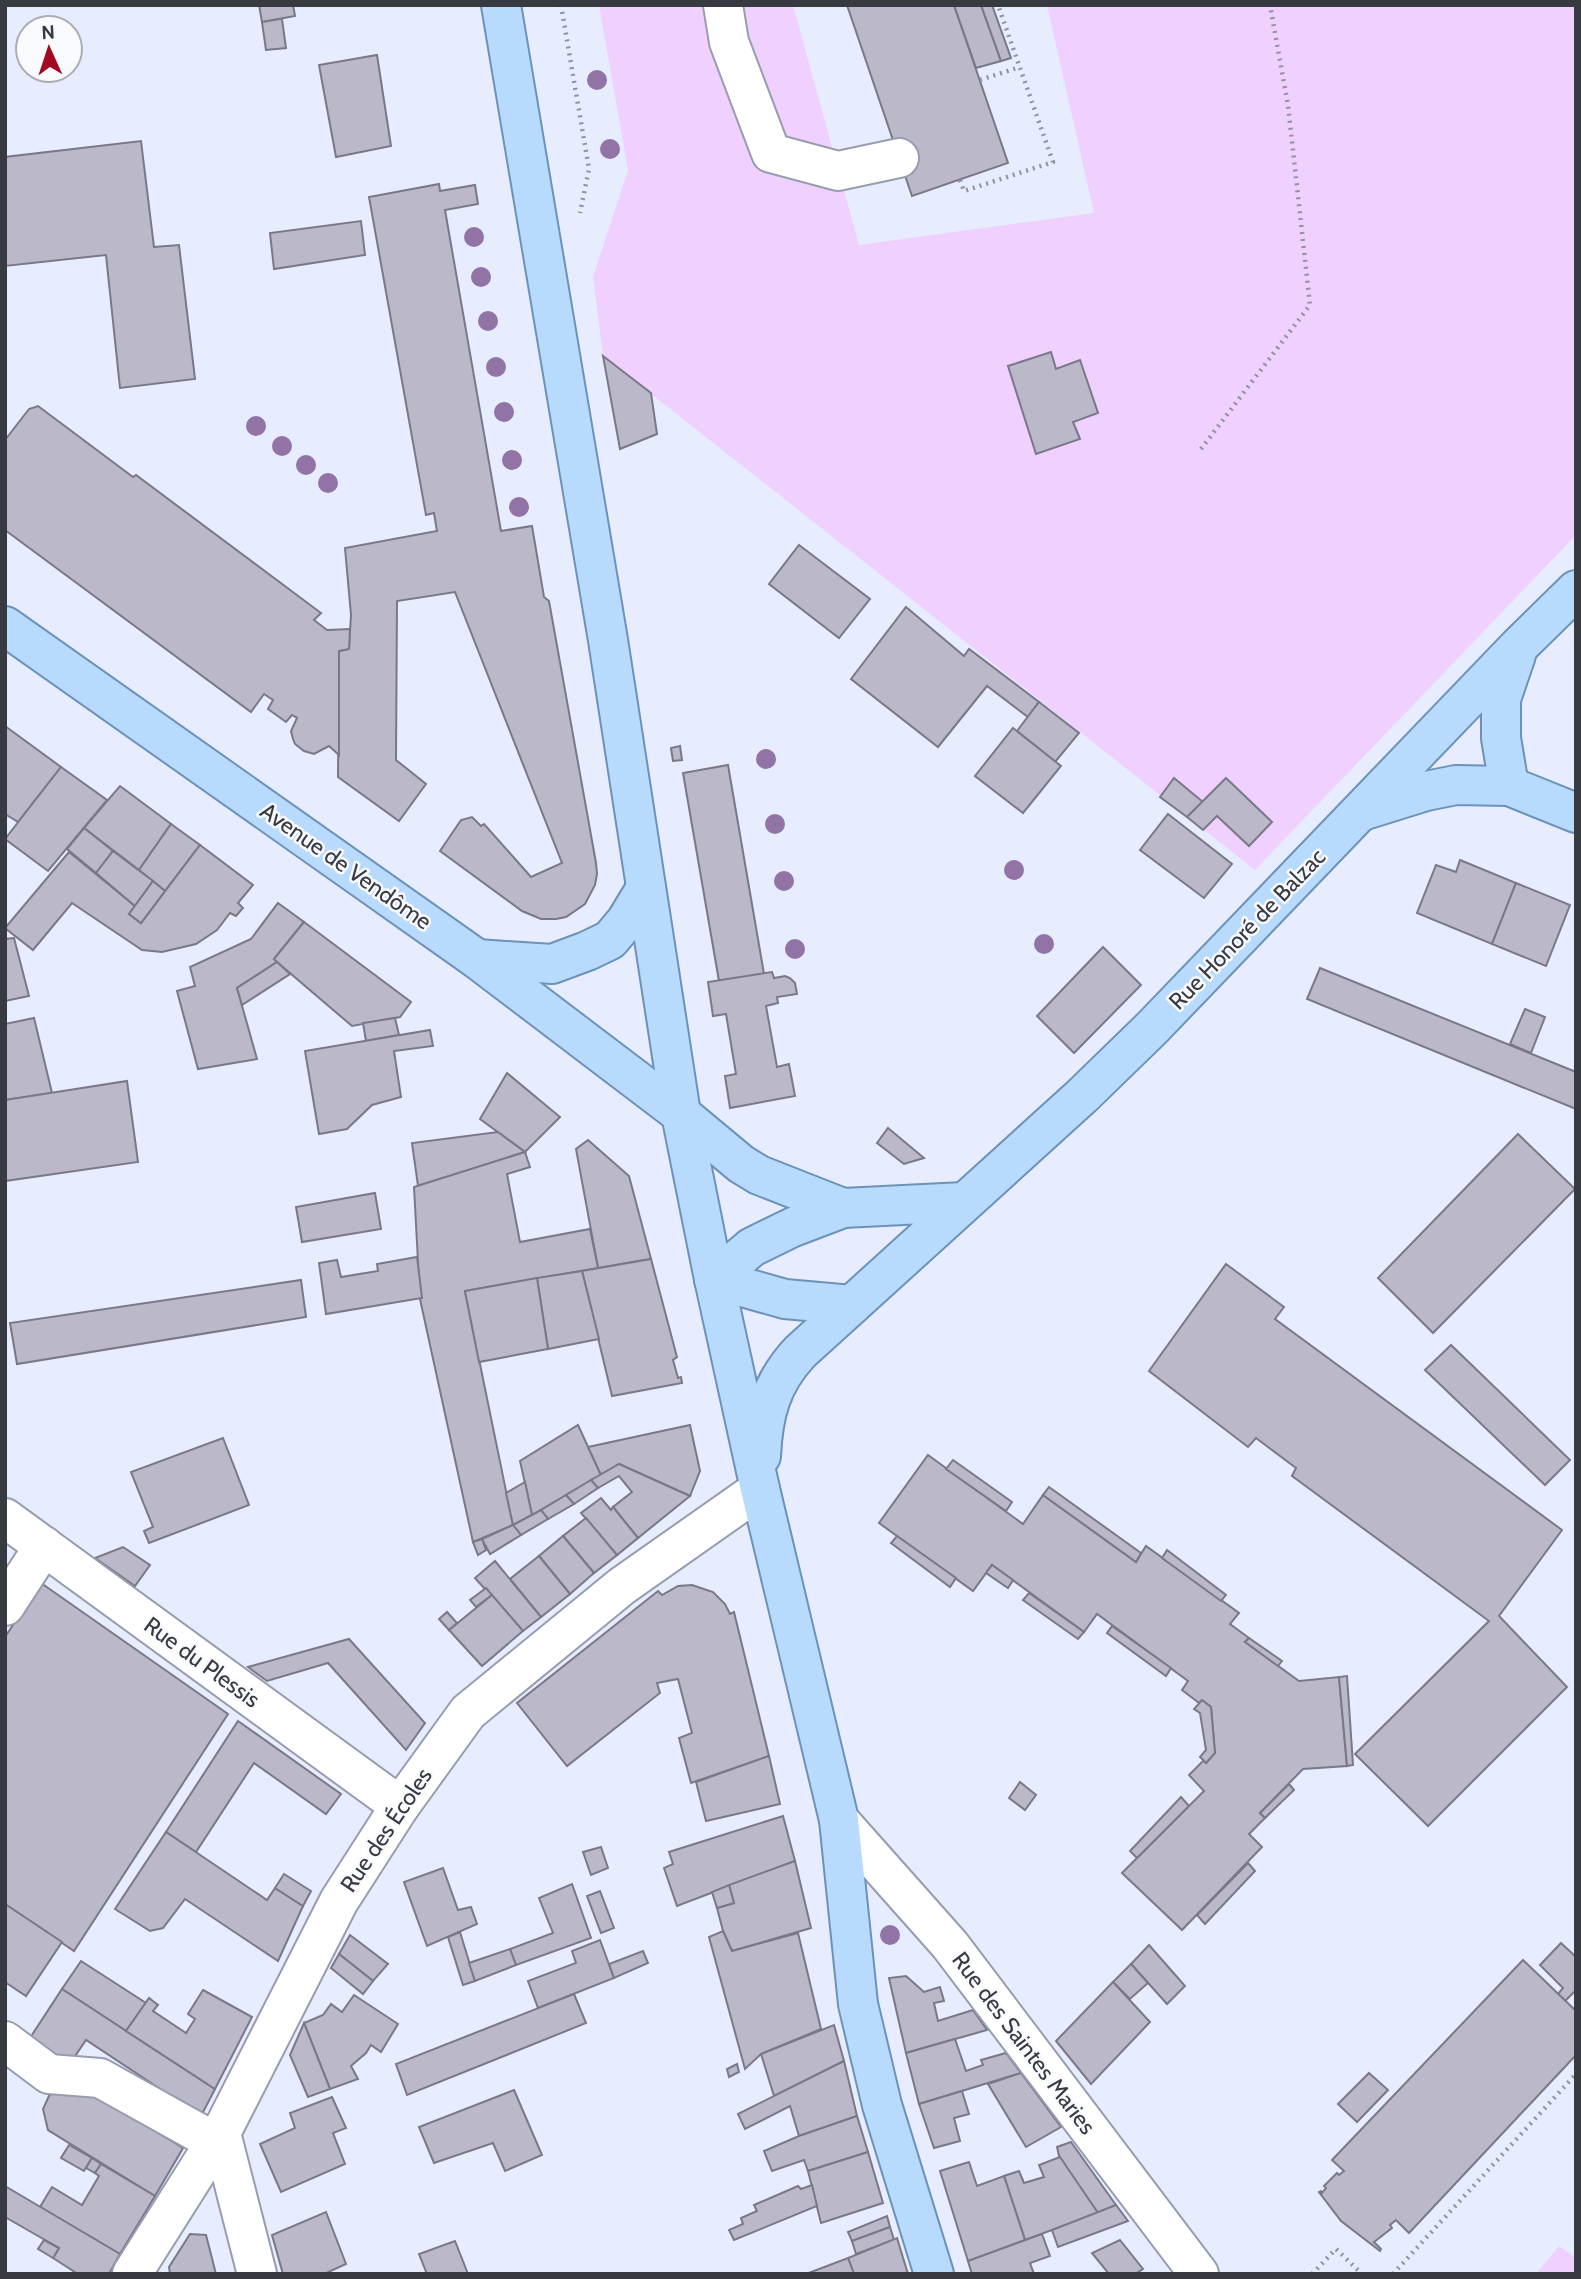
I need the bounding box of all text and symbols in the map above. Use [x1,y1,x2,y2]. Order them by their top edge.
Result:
north arrow [14,14,84,84]
text: N [41,21,55,44]
street label: Avenue de Vendôme [255,796,437,936]
street label: Rue Honoré de Balzac [1163,843,1331,1015]
street label: Rue du Plessis [139,1611,265,1713]
street label: Rue des Écoles [333,1762,438,1897]
street label: Rue des Saintes Maries [946,1946,1102,2140]

